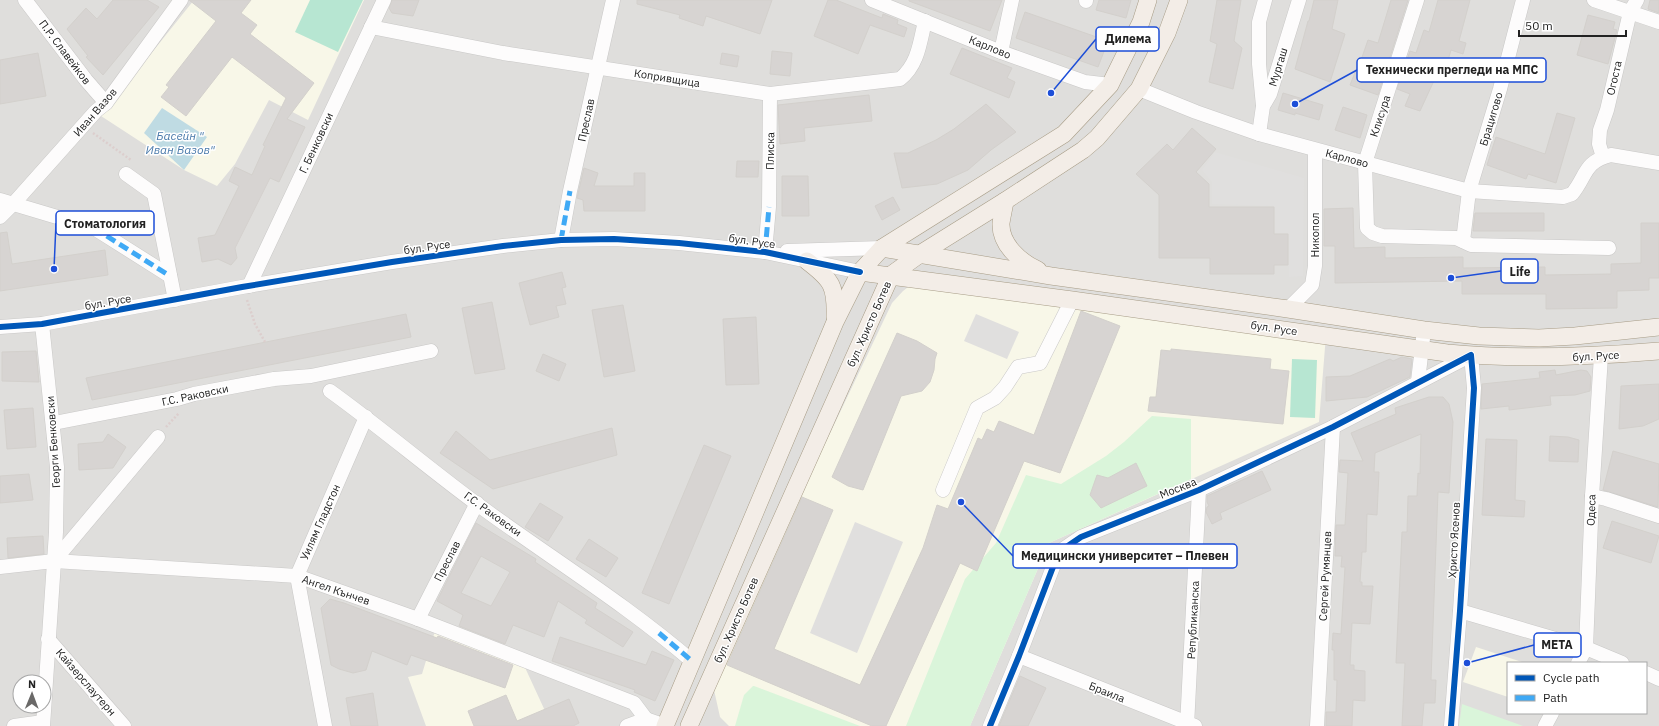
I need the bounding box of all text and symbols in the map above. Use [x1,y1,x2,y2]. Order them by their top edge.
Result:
scale bar [1519,12,1626,38]
street label: П.Р. Славейков [36,17,94,87]
text: 50 m [1525,18,1553,33]
callout: Дилема [1096,27,1159,51]
text: Дилема [1105,31,1152,46]
street label: Карлово [967,32,1013,62]
street label: Мургаш [1265,46,1291,88]
callout: Технически прегледи на МПС [1357,58,1546,82]
street label: Огоста [1603,59,1625,97]
text: Технически прегледи на МПС [1366,62,1539,77]
street label: Копривщица [633,66,701,90]
street label: Иван Вазов [70,85,120,139]
street label: Брацигово [1476,90,1506,148]
street label: Клисура [1367,93,1393,139]
street label: Преслав [575,97,597,143]
street label: Г. Бенковски [296,110,336,176]
water label: Басейн " Иван Вазов" [145,128,216,157]
street label: Плиска [763,132,777,170]
street label: Карлово [1324,146,1370,170]
callout: Стоматология [56,211,154,235]
street label: Никопол [1308,213,1322,257]
text: Стоматология [64,216,146,231]
street label: бул. Русе [728,231,776,251]
street label: бул. Русе [403,237,451,257]
callout: Life [1501,259,1538,283]
text: Life [1510,264,1531,279]
street label: бул. Христо Ботев [844,279,894,369]
street label: бул. Русе [84,291,132,313]
street label: бул. Русе [1250,318,1298,338]
street label: бул. Русе [1572,348,1620,364]
street label: Г.С. Раковски [160,381,230,409]
street label: Георги Бенковски [43,395,63,489]
street label: Москва [1157,474,1199,502]
street label: Уилям Гладстон [297,482,343,562]
street label: Г.С. Раковски [461,488,525,540]
street label: Одеса [1583,494,1599,526]
street label: Христо Ясенов [1445,502,1463,578]
street label: Сергей Румянцев [1316,531,1334,621]
street label: Преслав [431,538,463,584]
callout: Медицински университет – Плевен [1013,544,1237,568]
text: Медицински университет – Плевен [1021,548,1229,563]
street label: Ангел Кънчев [300,572,372,608]
street label: бул. Христо Ботев [711,575,761,665]
street label: Републиканска [1184,580,1202,660]
callout: META [1534,633,1581,657]
text: META [1541,637,1573,652]
street label: Кайзерслаутерн [53,645,119,719]
legend [1507,662,1647,714]
text: Cycle path [1543,670,1600,685]
north arrow [12,674,52,714]
text: N [28,677,36,691]
street label: Браила [1087,678,1127,706]
text: Path [1543,690,1568,705]

